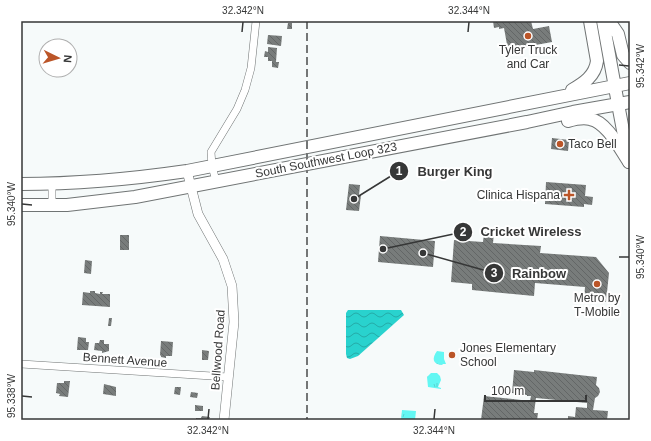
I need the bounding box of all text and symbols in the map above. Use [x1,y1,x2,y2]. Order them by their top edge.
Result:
text: 32.342°N [222,5,264,16]
text: 32.344°N [448,5,490,16]
marker: Tyler Truck and Car [523,31,533,41]
north arrow [38,38,78,78]
place label: Tyler Truck and Car [499,43,558,71]
text: 95.342°W [635,43,646,88]
text: N [62,54,74,63]
place label: Taco Bell [568,137,617,151]
street label: South Southwest Loop 323 [254,139,398,181]
marker: Taco Bell [555,139,565,149]
callout: Burger King [389,159,501,184]
text: 1 [396,164,403,178]
text: Burger King [417,164,493,179]
text: 95.340°W [6,181,17,226]
place label: Clinica Hispana [477,188,560,202]
marker: Clinica Hispana [563,189,575,201]
callout: Cricket Wireless [453,219,590,244]
text: Cricket Wireless [480,224,582,239]
text: 2 [460,225,467,239]
text: 95.340°W [635,234,646,279]
callout: Rainbow [484,261,574,286]
text: 3 [491,266,498,280]
text: Rainbow [512,266,567,281]
marker: Metro by T-Mobile [592,279,602,289]
place label: Metro by T-Mobile [574,291,620,319]
street label: Bellwood Road [208,309,228,391]
place label: Jones Elementary School [460,341,556,369]
street label: Bennett Avenue [82,350,168,370]
marker: Jones Elementary School [447,350,457,360]
text: 95.338°W [6,373,17,418]
scale bar [485,377,586,403]
text: 100 m [491,384,524,398]
text: 32.342°N [187,425,229,436]
text: 32.344°N [413,425,455,436]

